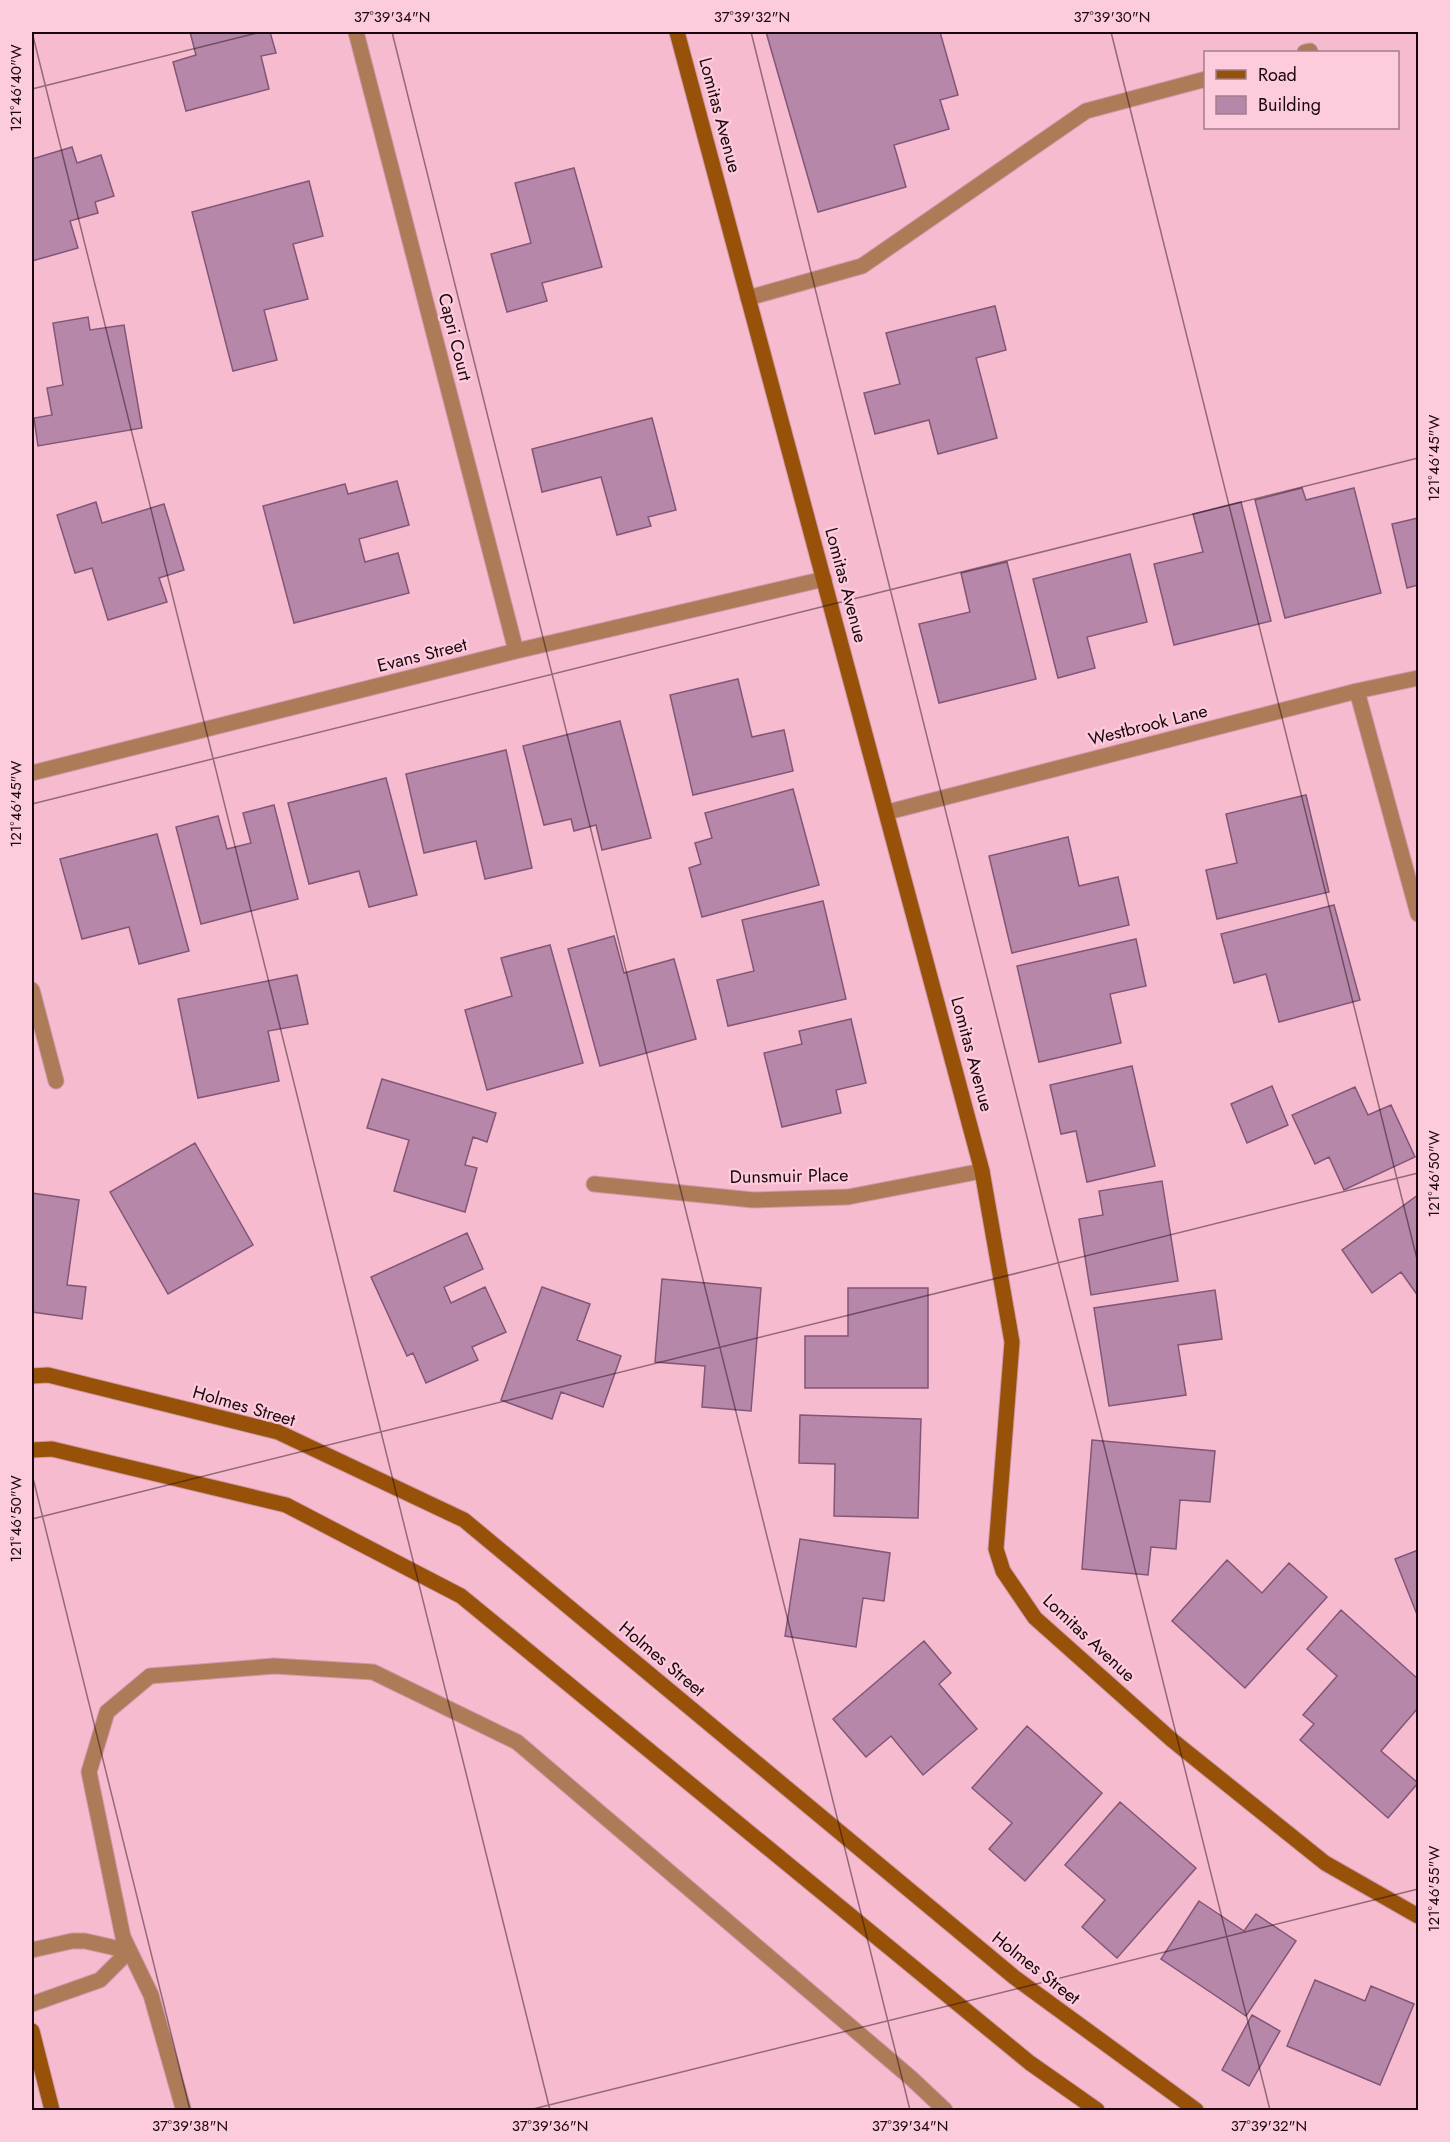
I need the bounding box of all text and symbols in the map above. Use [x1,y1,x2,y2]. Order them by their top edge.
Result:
text: 37°39'34"N [354,6,430,28]
text: 37°39'32"N [714,6,790,28]
text: 37°39'30"N [1074,6,1150,28]
text: 121°46'40"W [5,44,27,132]
legend [1204,51,1399,129]
street label: Lomitas Avenue [692,54,748,176]
text: Road [1258,62,1297,88]
text: Building [1258,92,1321,118]
street label: Capri Court [432,290,479,384]
text: 121°46'45"W [1423,414,1445,501]
street label: Lomitas Avenue [818,524,874,646]
street label: Evans Street [374,631,470,679]
street label: Westbrook Lane [1086,698,1210,752]
text: 121°46'45"W [5,760,27,847]
street label: Lomitas Avenue [944,993,1000,1115]
text: 121°46'50"W [1423,1130,1445,1218]
street label: Dunsmuir Place [729,1162,849,1190]
street label: Holmes Street [190,1379,299,1433]
text: 121°46'50"W [5,1475,27,1563]
street label: Lomitas Avenue [1037,1588,1141,1688]
street label: Holmes Street [613,1615,711,1703]
text: 121°46'55"W [1423,1846,1445,1932]
street label: Holmes Street [986,1925,1086,2011]
text: 37°39'38"N [152,2115,228,2137]
text: 37°39'36"N [512,2115,588,2137]
text: 37°39'34"N [872,2115,948,2137]
text: 37°39'32"N [1231,2115,1307,2137]

